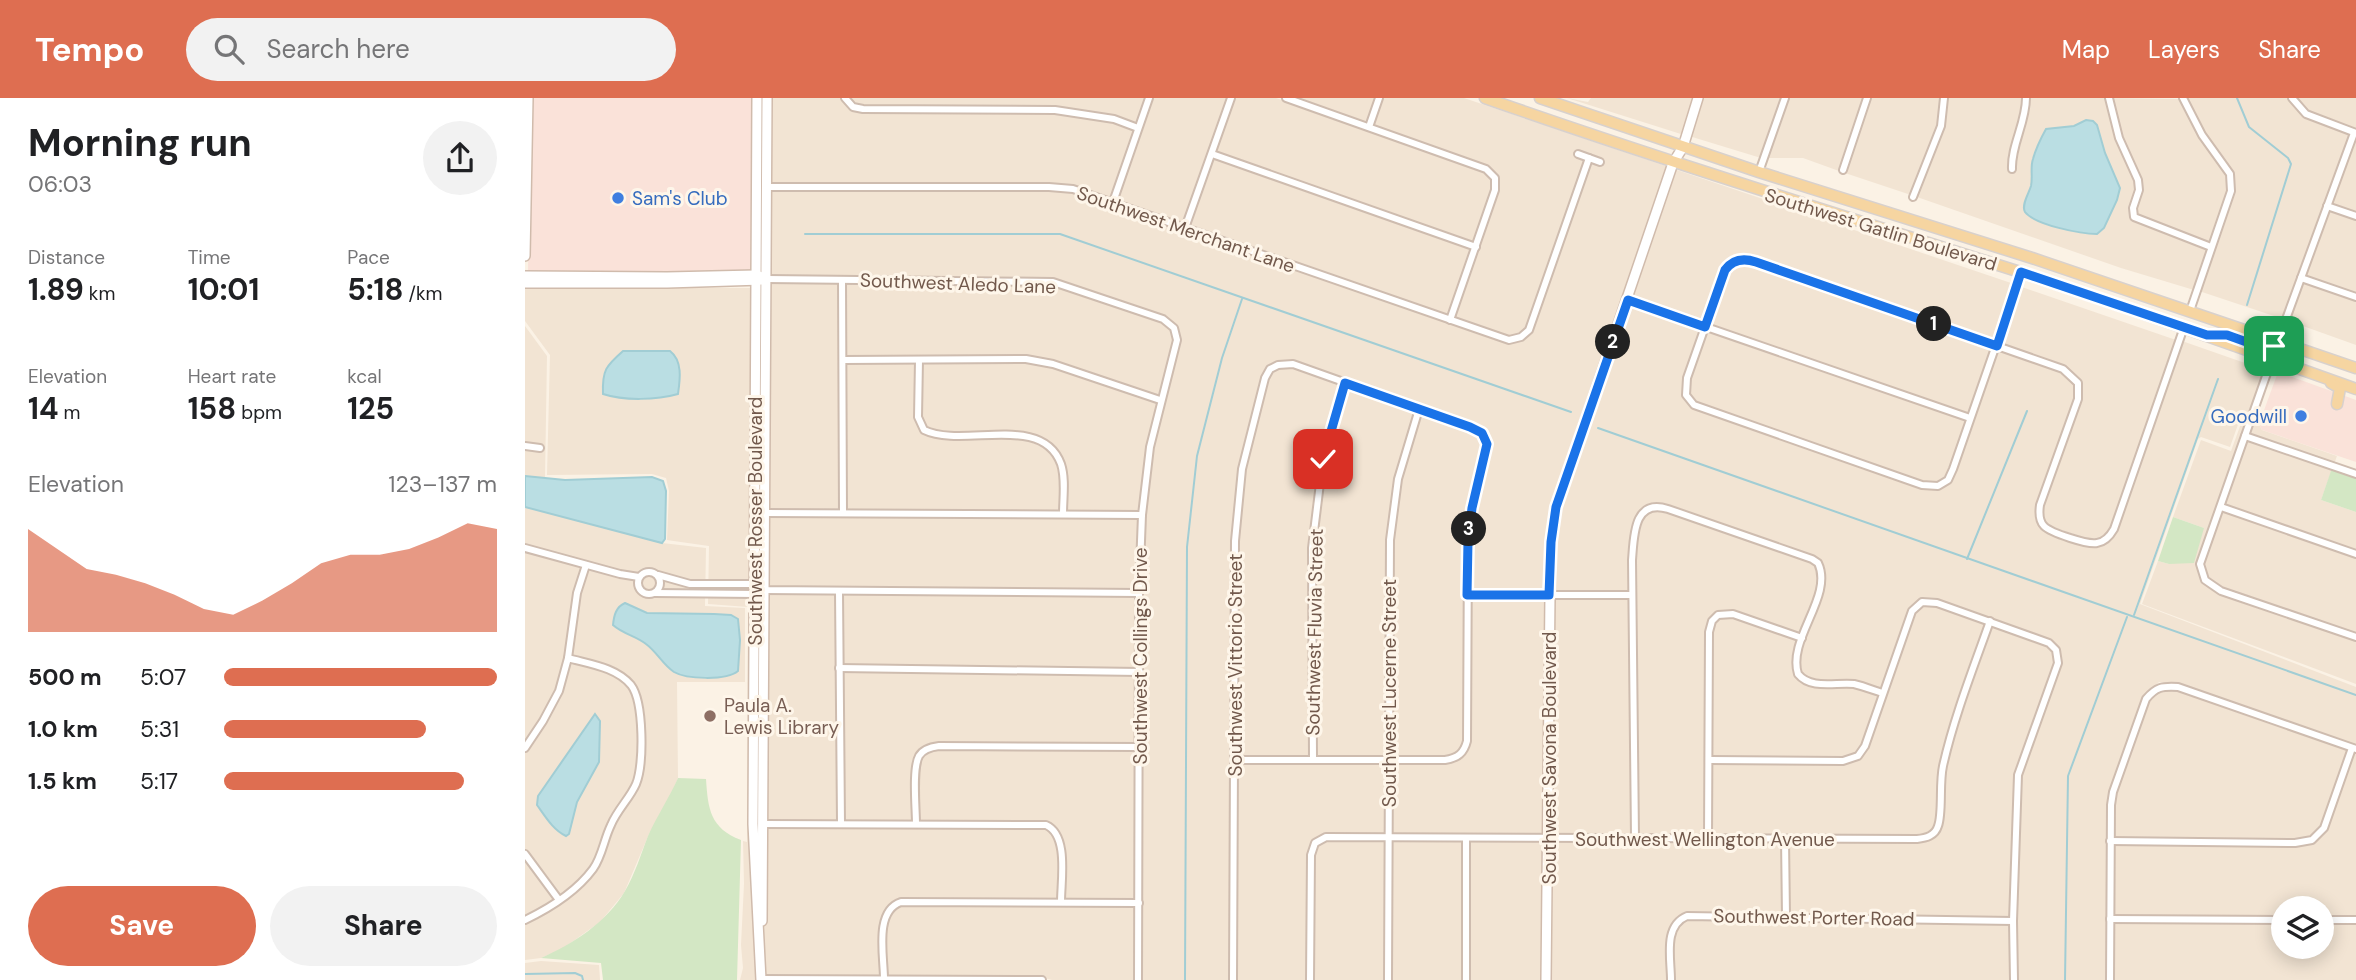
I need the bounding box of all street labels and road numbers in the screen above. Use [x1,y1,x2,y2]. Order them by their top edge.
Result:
street label: Southwest Merchant Lane [1073,180,1298,279]
street label: Southwest Gatlin Boulevard [1762,182,2000,277]
street label: Southwest Aledo Lane [860,268,1056,299]
street label: Southwest Rosser Boulevard [743,397,768,645]
street label: Southwest Fluvia Street [1300,528,1329,736]
street label: Southwest Collings Drive [1128,547,1153,765]
street label: Southwest Vittorio Street [1223,553,1248,777]
street label: Southwest Lucerne Street [1377,579,1402,807]
street label: Southwest Savona Boulevard [1537,632,1562,884]
street label: Southwest Wellington Avenue [1575,827,1835,852]
street label: Southwest Porter Road [1713,903,1915,932]

